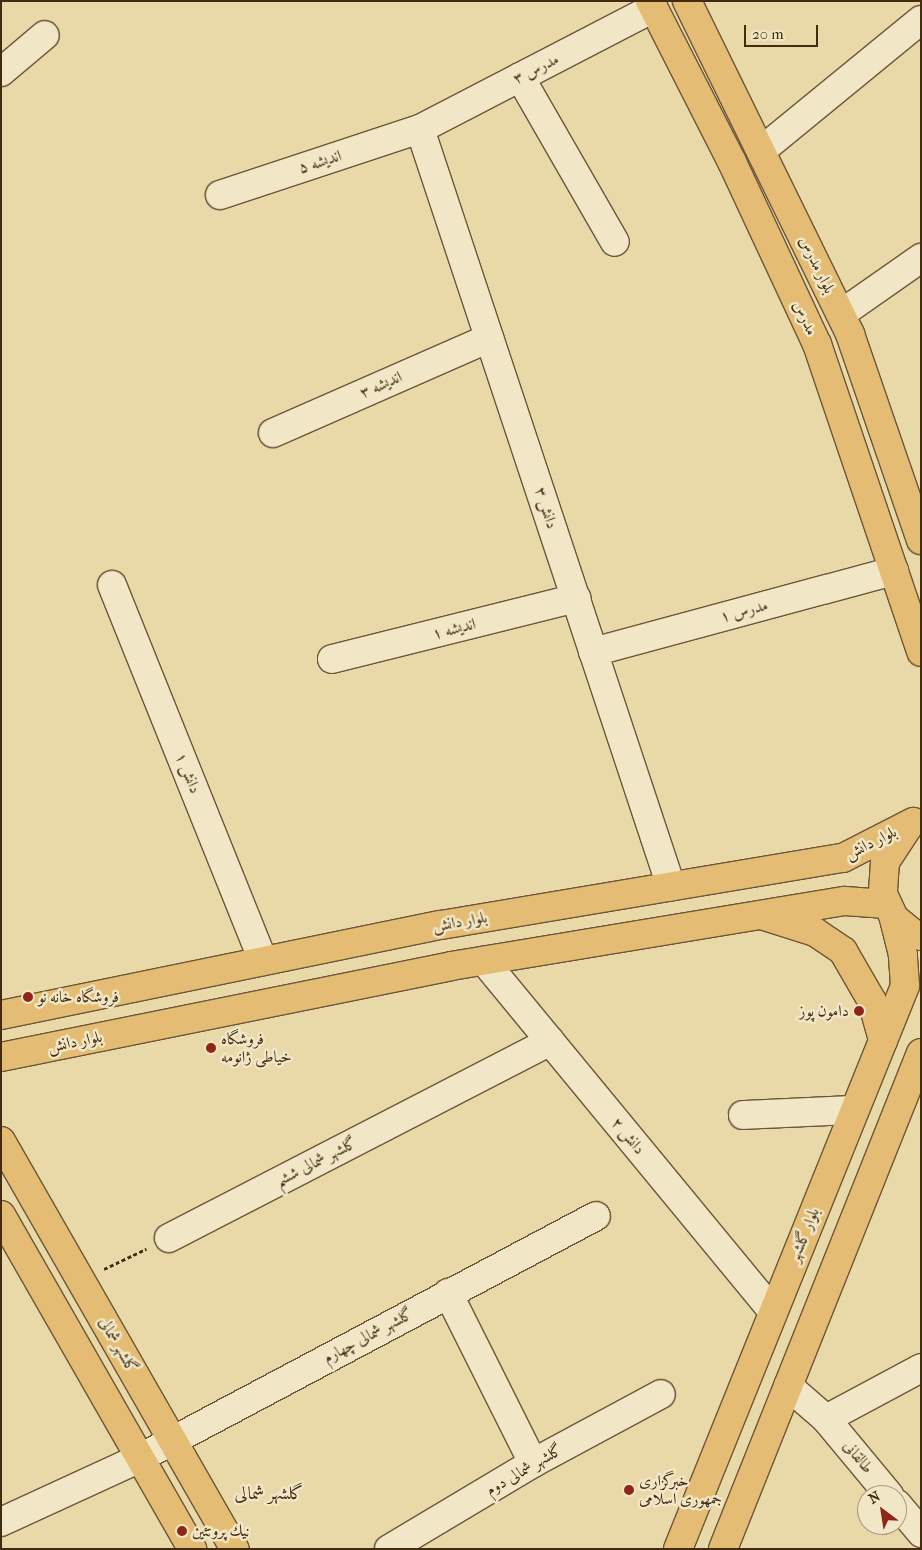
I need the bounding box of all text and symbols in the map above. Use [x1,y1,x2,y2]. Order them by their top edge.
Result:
scale bar [747,15,821,47]
text: 20 m [752,25,784,43]
street label: مدرس ۳ [510,49,562,89]
street label: اندیشه ۵ [296,146,344,178]
street label: بلوار مدرس [795,233,839,297]
street label: مدرس [789,298,821,338]
street label: اندیشه ۳ [357,367,405,403]
street label: دانش ۳ [530,485,562,531]
street label: مدرس ۱ [718,595,770,627]
street label: اندیشه ۱ [430,614,478,644]
street label: دانش ۱ [171,750,205,796]
street label: بلوار دانش [842,822,900,864]
street label: بلوار دانش [431,908,489,936]
place label: فروشگاه خانه نو [38,987,119,1007]
marker: فروشگاه خانه نو [22,991,34,1003]
place label: دامون پوز [799,1001,849,1021]
marker: دامون پوز [853,1005,865,1017]
street label: بلوار دانش [46,1027,104,1057]
place label: فروشگاه خیاطی ژانومه [221,1029,292,1067]
marker: فروشگاه خیاطی ژانومه [205,1042,217,1054]
street label: ۲ دانش [607,1114,649,1158]
street label: گلشهر شمالی ششم [272,1133,360,1191]
street label: بلوار گلشهر [784,1205,824,1265]
street label: گلشهر شمالی چهارم [320,1304,416,1368]
street label: گلشهر شمالی [94,1314,142,1376]
street label: طالقانی [839,1437,877,1477]
street label: گلشهر شمالی دوم [482,1440,566,1500]
place label: خبرگزاری جمهوری اسلامی [639,1471,722,1509]
district label: گلشهر شمالی [235,1483,303,1505]
marker: خبرگزاری جمهوری اسلامی [623,1484,635,1496]
north arrow [857,1485,907,1535]
text: N [866,1488,883,1508]
place label: نيك پروتئين [192,1521,250,1541]
marker: نيك پروتئين [176,1525,188,1537]

